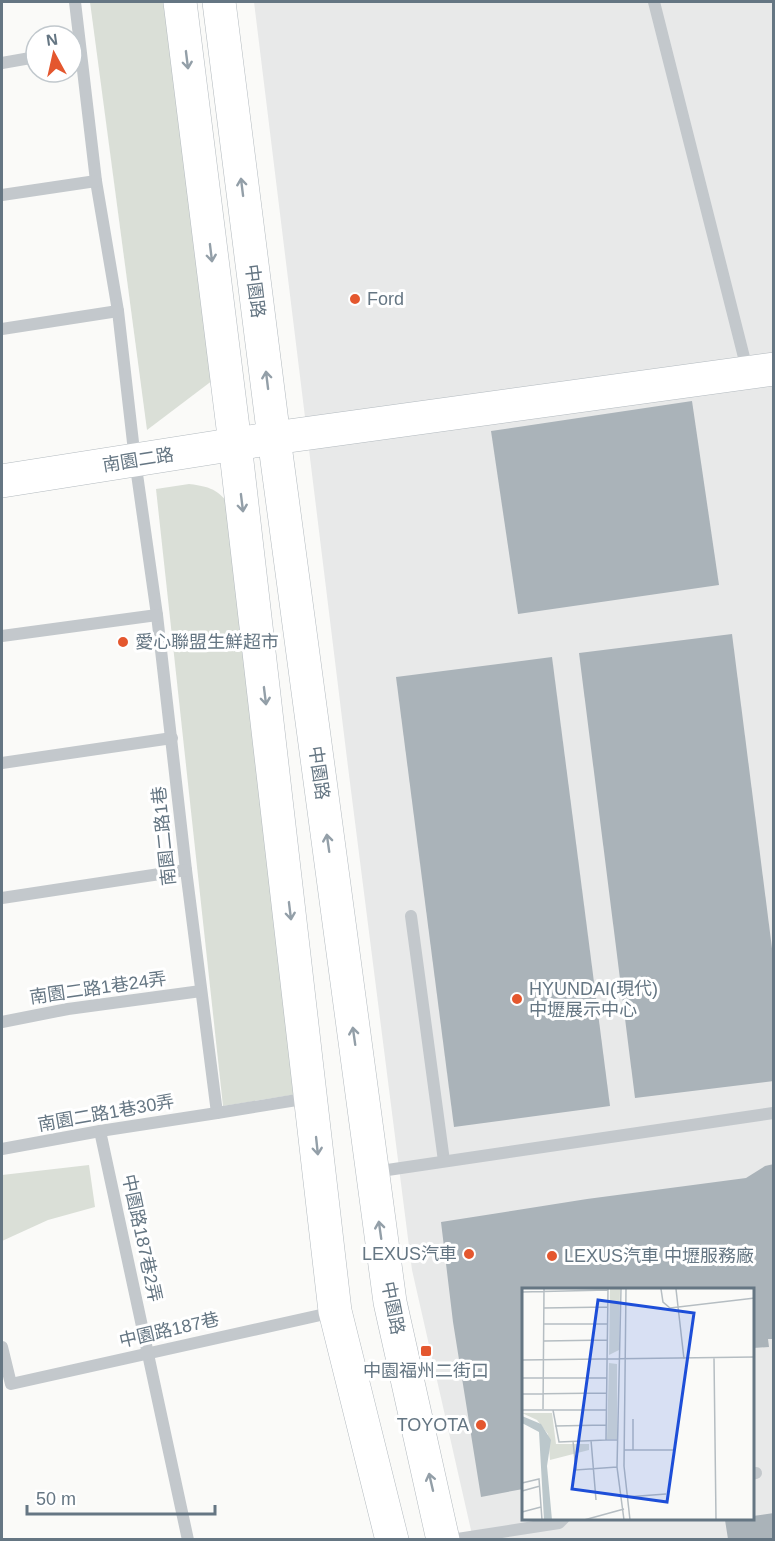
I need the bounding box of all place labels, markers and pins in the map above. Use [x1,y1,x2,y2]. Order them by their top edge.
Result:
place label: Ford [367,289,404,309]
marker: Ford [348,292,362,306]
place label: 愛心聯盟生鮮超市 [135,632,279,652]
marker: 愛心聯盟生鮮超市 [116,635,130,649]
place label: HYUNDAI(現代) 中壢展示中心 [529,979,658,1020]
marker: HYUNDAI(現代) 中壢展示中心 [510,992,524,1006]
place label: LEXUS汽車 [362,1244,457,1264]
place label: LEXUS汽車 中壢服務廠 [564,1246,754,1266]
marker: LEXUS汽車 [462,1247,476,1261]
marker: LEXUS汽車 中壢服務廠 [545,1249,559,1263]
marker: 中園福州二街口 [419,1344,433,1358]
place label: 中園福州二街口 [363,1361,489,1381]
place label: TOYOTA [397,1415,469,1435]
marker: TOYOTA [474,1418,488,1432]

